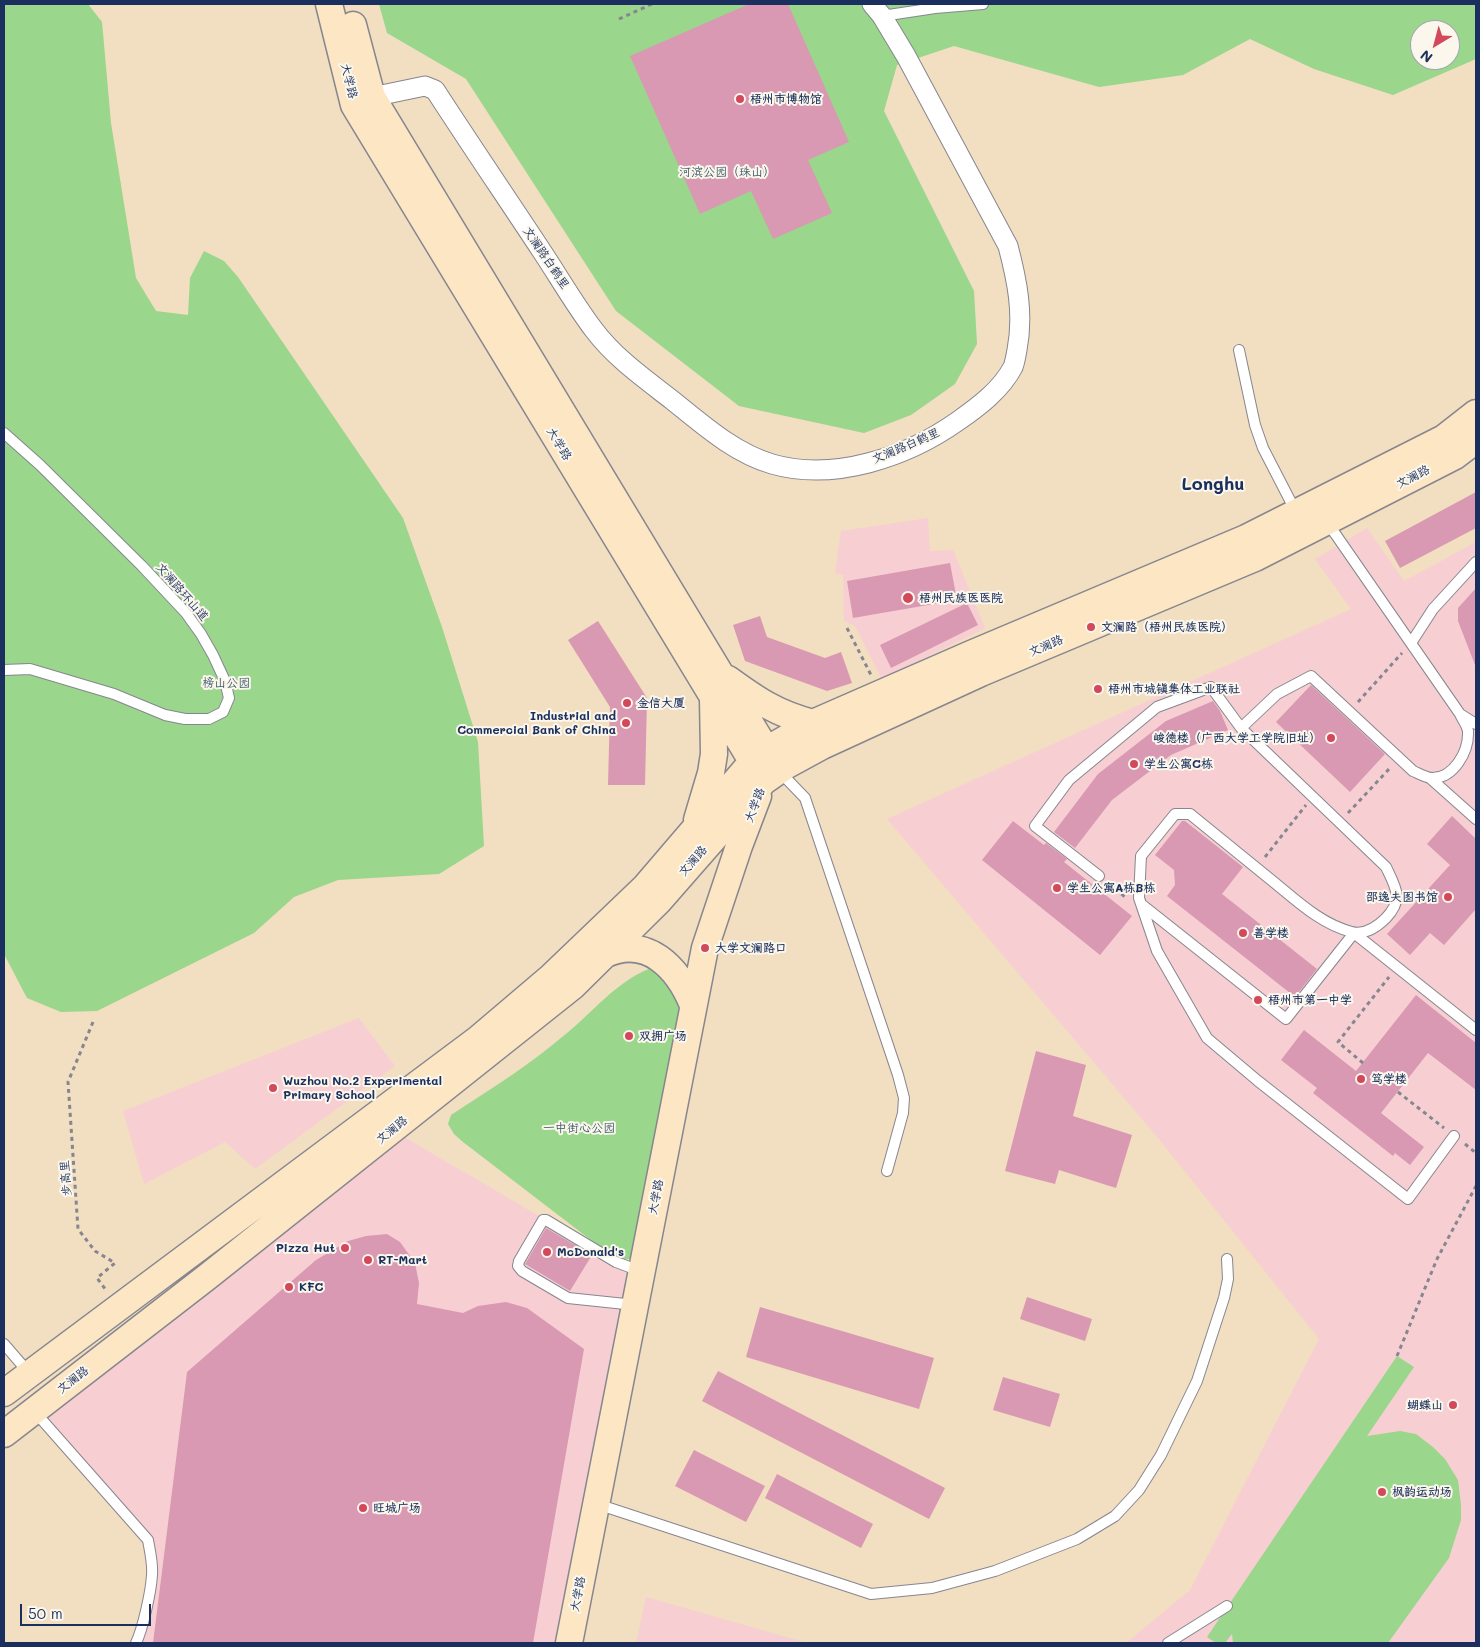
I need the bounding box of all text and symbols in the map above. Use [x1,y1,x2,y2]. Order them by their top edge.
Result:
north arrow [1410,20,1460,70]
text: N [1416,46,1436,67]
street label: 大学路 [338,62,360,100]
place label: 梧州市博物馆 [750,92,822,106]
marker: 梧州市博物馆 [734,93,746,105]
park label: 河滨公园（珠山） [679,165,775,179]
street label: 文澜路白鹤里 [520,224,572,292]
street label: 大学路 [544,425,574,463]
street label: 文澜路白鹤里 [870,425,942,467]
street label: 文澜路 [1394,462,1432,492]
district label: Longhu [1181,473,1245,495]
street label: 文澜路环山道 [153,560,211,624]
marker: 梧州民族医医院 [901,591,915,605]
place label: 梧州民族医医院 [919,591,1003,605]
place label: 文澜路（梧州民族医院） [1101,620,1233,634]
marker: 文澜路（梧州民族医院） [1085,621,1097,633]
street label: 文澜路 [1027,632,1065,660]
park label: 榜山公园 [202,676,250,690]
place label: 梧州市城镇集体工业联社 [1108,682,1240,696]
marker: 梧州市城镇集体工业联社 [1092,683,1104,695]
place label: 金信大厦 [637,696,685,710]
marker: 金信大厦 [621,697,633,709]
place label: Industrial and Commercial Bank of China [457,709,616,737]
marker: Industrial and Commercial Bank of China [620,717,632,729]
place label: 峻德楼（广西大学工学院旧址） [1153,731,1321,745]
marker: 峻德楼（广西大学工学院旧址） [1325,732,1337,744]
place label: 学生公寓C栋 [1144,757,1213,771]
marker: 学生公寓C栋 [1128,758,1140,770]
street label: 大学路 [742,786,768,824]
street label: 文澜路 [676,843,710,879]
place label: 学生公寓A栋B栋 [1067,881,1155,895]
marker: 学生公寓A栋B栋 [1051,882,1063,894]
place label: 邵逸夫图书馆 [1366,890,1438,904]
marker: 邵逸夫图书馆 [1442,891,1454,903]
place label: 善学楼 [1253,926,1289,940]
marker: 善学楼 [1237,927,1249,939]
place label: 大学文澜路口 [715,941,787,955]
marker: 大学文澜路口 [699,942,711,954]
place label: 梧州市第一中学 [1268,993,1352,1007]
marker: 梧州市第一中学 [1252,994,1264,1006]
place label: 双拥广场 [639,1029,687,1043]
marker: 双拥广场 [623,1030,635,1042]
place label: 笃学楼 [1371,1072,1407,1086]
marker: 笃学楼 [1355,1073,1367,1085]
place label: Wuzhou No.2 Experimental Primary School [283,1074,442,1102]
marker: Wuzhou No.2 Experimental Primary School [267,1082,279,1094]
street label: 文澜路 [373,1113,411,1147]
park label: 一中街心公园 [543,1121,615,1135]
street label: 步高里 [58,1160,74,1196]
street label: 大学路 [645,1178,667,1216]
place label: Pizza Hut [276,1241,335,1255]
marker: Pizza Hut [339,1242,351,1254]
place label: McDonald's [557,1245,624,1259]
marker: McDonald's [541,1246,553,1258]
place label: RT-Mart [378,1253,427,1267]
marker: RT-Mart [362,1254,374,1266]
place label: KFC [299,1280,323,1294]
marker: KFC [283,1281,295,1293]
street label: 文澜路 [54,1363,92,1397]
place label: 蝴蝶山 [1407,1398,1443,1412]
marker: 蝴蝶山 [1447,1399,1459,1411]
place label: 枫韵运动场 [1392,1485,1452,1499]
marker: 枫韵运动场 [1376,1486,1388,1498]
place label: 旺城广场 [373,1501,421,1515]
marker: 旺城广场 [357,1502,369,1514]
street label: 大学路 [567,1575,589,1613]
scale bar [22,1594,154,1626]
text: 50 m [28,1603,63,1623]

